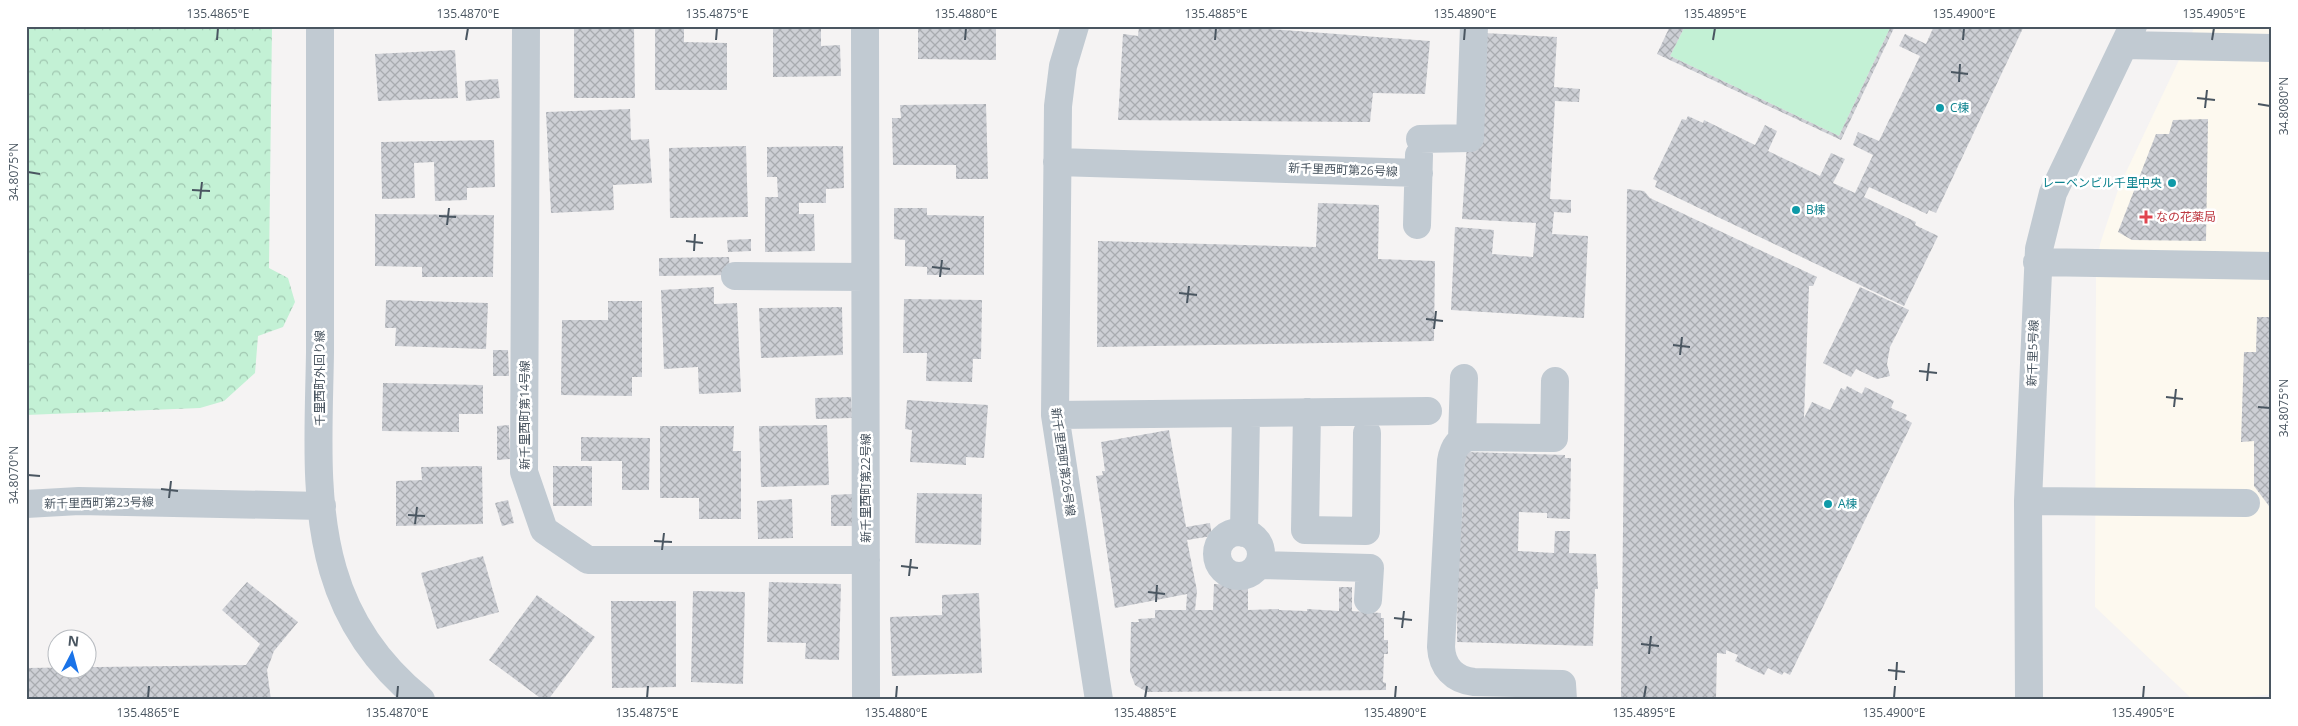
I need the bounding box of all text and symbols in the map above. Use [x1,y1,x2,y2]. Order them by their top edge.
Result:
text: 135.4865°E [187,5,250,22]
text: 135.4870°E [437,5,500,22]
text: 135.4875°E [686,5,749,22]
text: 135.4880°E [935,5,998,22]
text: 135.4885°E [1185,5,1248,22]
text: 135.4890°E [1434,5,1497,22]
text: 135.4895°E [1684,5,1747,22]
text: 135.4900°E [1933,5,1996,22]
text: 135.4905°E [2183,5,2246,22]
text: 34.8080°N [2275,77,2292,135]
place label: C棟 [1950,99,1970,116]
marker: C棟 [1934,102,1946,114]
text: 34.8075°N [5,143,22,201]
street label: 新千里西町第26号線 [1288,159,1398,180]
place label: レーベンビル千里中央 [2042,174,2162,191]
marker: レーベンビル千里中央 [2166,177,2178,189]
place label: B棟 [1806,201,1826,218]
marker: B棟 [1790,204,1802,216]
place label: なの花薬局 [2156,208,2216,225]
marker: なの花薬局 [2140,211,2152,223]
street label: 新千里5号線 [2023,319,2042,387]
street label: 千里西町外回り線 [311,330,328,426]
street label: 新千里西町第14号線 [516,360,533,470]
text: 34.8075°N [2275,379,2292,437]
street label: 新千里西町第26号線 [1047,406,1080,517]
street label: 新千里西町第22号線 [857,433,874,543]
text: 34.8070°N [5,446,22,504]
street label: 新千里西町第23号線 [44,493,154,512]
place label: A棟 [1838,495,1858,512]
marker: A棟 [1822,498,1834,510]
north arrow [48,628,98,678]
text: N [67,631,80,651]
text: 135.4865°E [117,704,180,721]
text: 135.4870°E [366,704,429,721]
text: 135.4875°E [616,704,679,721]
text: 135.4880°E [865,704,928,721]
text: 135.4885°E [1114,704,1177,721]
text: 135.4890°E [1364,704,1427,721]
text: 135.4895°E [1613,704,1676,721]
text: 135.4900°E [1863,704,1926,721]
text: 135.4905°E [2112,704,2175,721]

